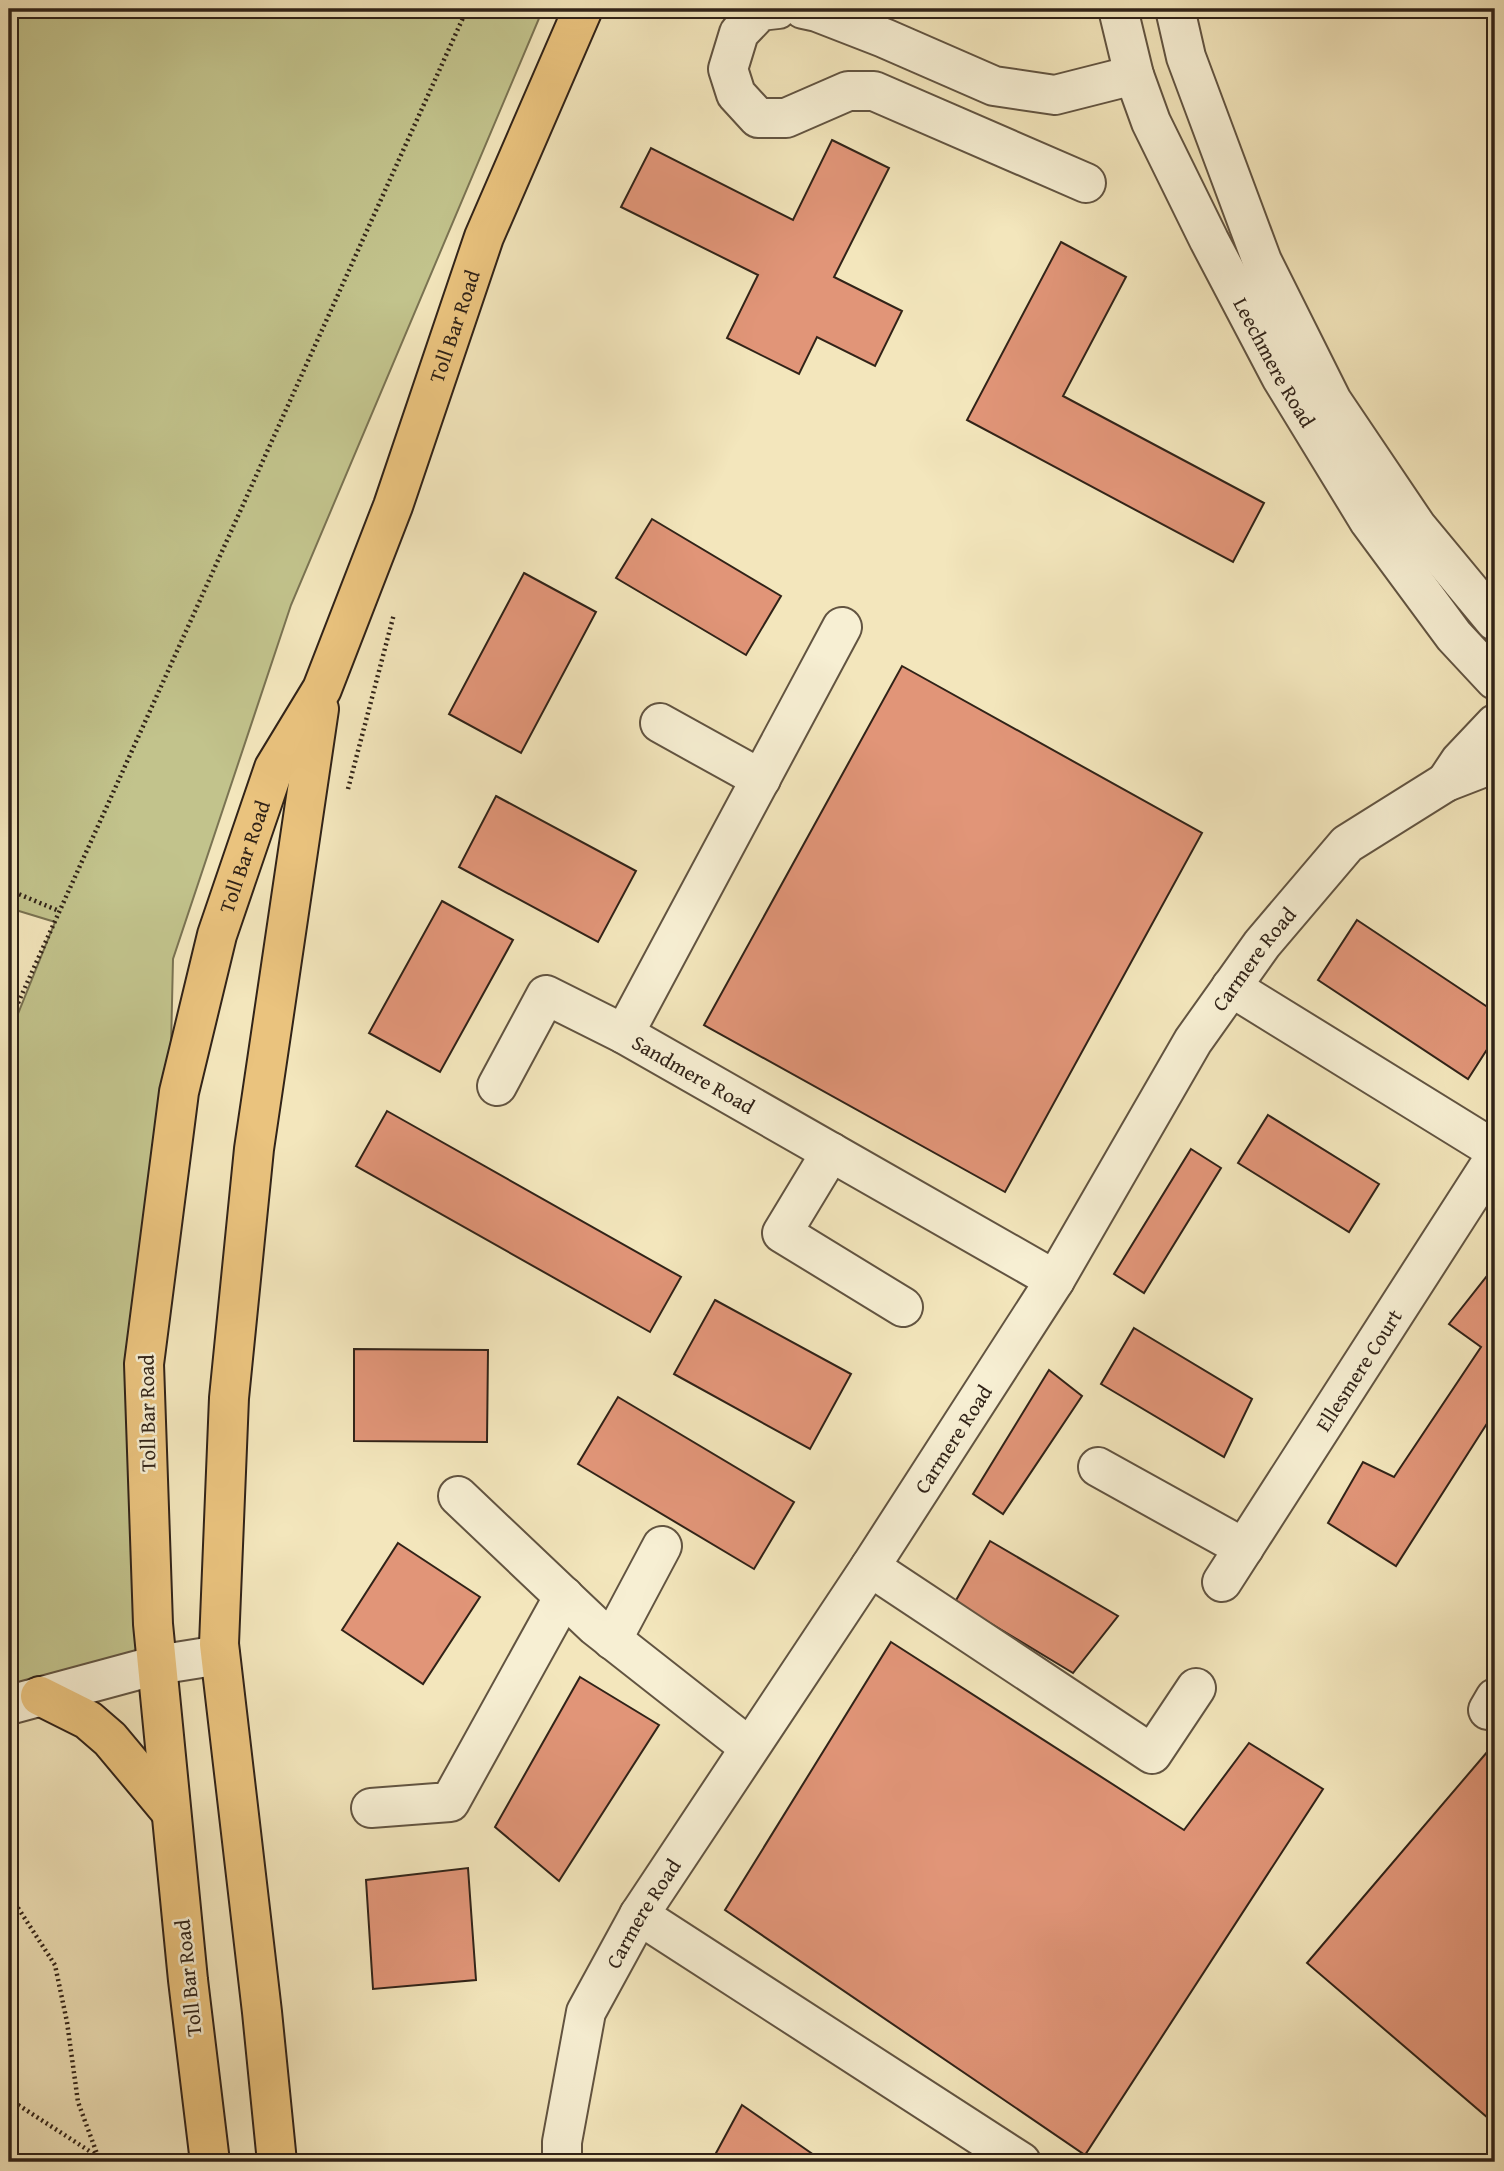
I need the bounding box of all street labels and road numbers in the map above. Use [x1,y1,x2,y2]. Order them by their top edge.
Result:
street label: Toll Bar Road [420,265,488,387]
street label: Leechmere Road [1226,292,1324,434]
street label: Toll Bar Road [210,795,278,917]
street label: Carmere Road [1204,899,1303,1017]
street label: Sandmere Road [627,1026,762,1122]
street label: Ellesmere Court [1307,1302,1409,1437]
street label: Toll Bar Road [130,1353,164,1472]
street label: Carmere Road [906,1378,1000,1499]
street label: Carmere Road [597,1851,688,1974]
street label: Toll Bar Road [166,1917,210,2038]

